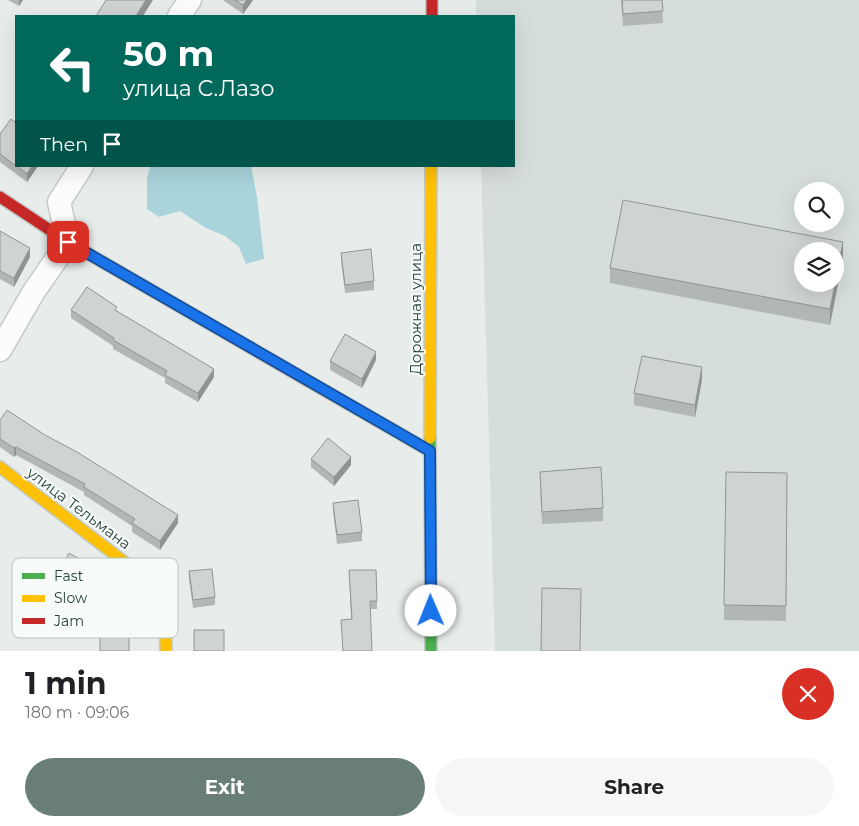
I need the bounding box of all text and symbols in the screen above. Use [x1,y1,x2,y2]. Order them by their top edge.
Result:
text: 50 m [123,32,214,75]
icon: left [40,35,105,100]
text: улица С.Лазо [123,75,275,102]
icon: arrive [98,130,126,158]
text: Then [40,133,88,156]
map controls [794,182,844,292]
button: search [794,182,844,232]
pin [47,221,89,263]
icon: arrive [54,228,82,256]
button: layers [794,242,844,292]
street label: Дорожная улица [406,243,425,375]
street label: улица Тельмана [22,462,135,553]
legend [12,558,178,638]
text: Fast [54,567,84,585]
position arrow [404,584,456,636]
text: Slow [54,589,88,607]
text: Jam [53,612,84,630]
text: 1 min [25,665,106,702]
button: close [782,668,834,720]
text: 180 m · 09:06 [25,703,129,722]
button: Exit [25,758,425,816]
button: Share [435,758,834,816]

